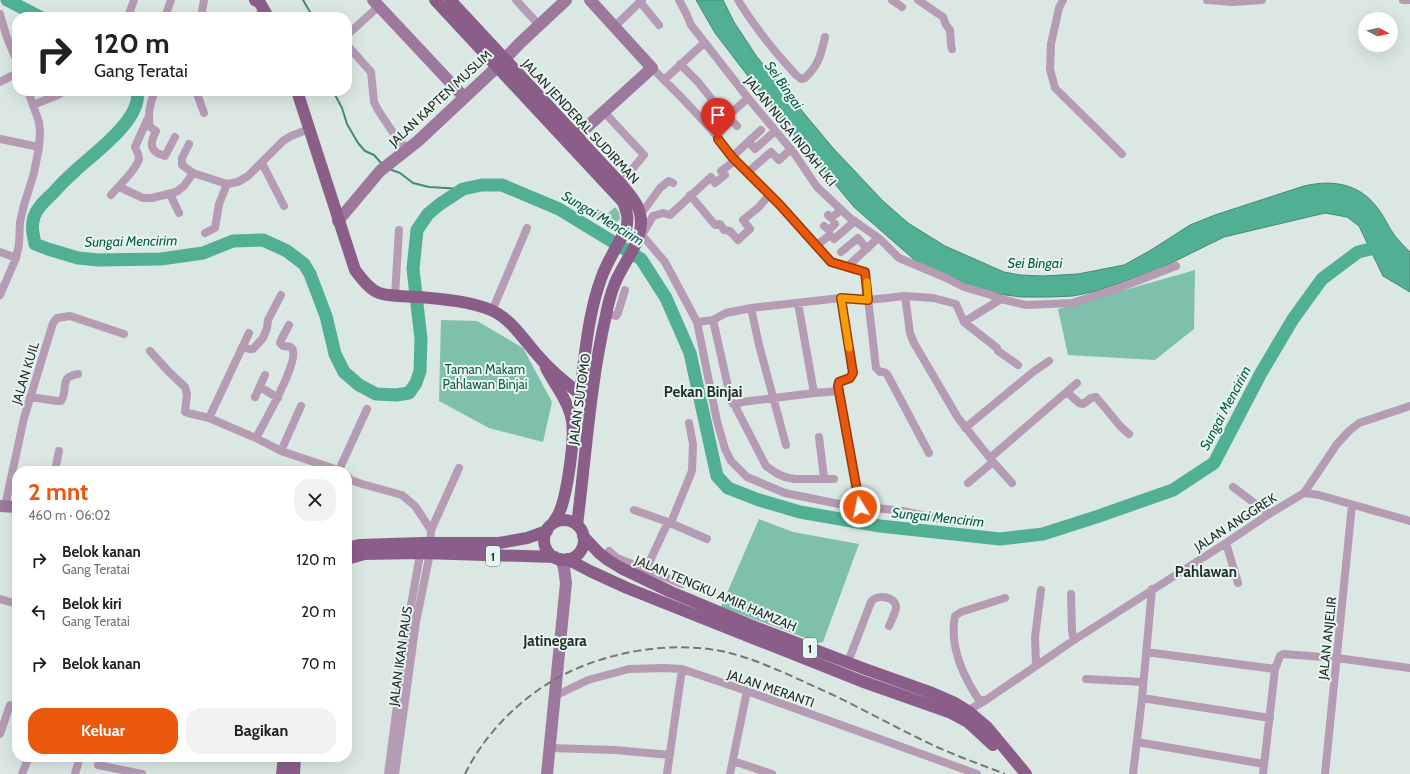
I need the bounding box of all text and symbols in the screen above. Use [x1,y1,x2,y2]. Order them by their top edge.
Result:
north arrow [1358,12,1398,52]
map controls [1358,12,1398,52]
text: 120 m [94,26,170,60]
icon: right [28,28,80,80]
street label: JALAN KAPTEN MUSLIM [385,46,495,150]
street label: JALAN JENDERAL SUDIRMAN [518,55,643,187]
water label: Sei Bingai [761,57,808,113]
text: Gang Teratai [94,60,188,82]
street label: JALAN NUSA INDAH LK.I [741,72,840,189]
pin [701,98,735,139]
icon: arrive [707,104,729,126]
water label: Sungai Mencirim [559,186,647,250]
water label: Sungai Mencirim [84,231,178,251]
water label: Sei Bingai [1008,254,1063,272]
street label: JALAN KUIL [8,339,42,407]
street label: JALAN SUTOMO [565,352,593,447]
park label: Taman Makam Pahlawan Binjai [443,361,527,393]
water label: Sungai Mencirim [1195,363,1255,453]
district label: Pekan Binjai [664,383,742,401]
text: 2 mnt [28,477,88,506]
button: close [294,479,336,521]
position arrow [839,486,881,528]
street label: JALAN ANGGREK [1190,489,1280,555]
water label: Sungai Mencirim [891,503,985,531]
text: 460 m · 06:02 [28,507,110,523]
text: Belok kanan [62,543,141,561]
road number: 1 [486,546,500,566]
icon: right [28,549,50,571]
text: 120 m [296,551,336,569]
street label: JALAN TENGKU AMIR HAMZAH [632,551,799,634]
text: Gang Teratai [62,561,130,577]
district label: Pahlawan [1175,563,1237,581]
text: Belok kiri [62,595,122,613]
street label: JALAN ANJELIR [1315,596,1339,681]
icon: left [28,601,50,623]
text: 20 m [301,603,336,621]
street label: JALAN IKAN PAUS [385,605,415,708]
text: Gang Teratai [62,613,130,629]
district label: Jatinegara [522,632,587,650]
road number: 1 [803,638,817,658]
icon: right [28,653,50,675]
text: Belok kanan [62,655,141,673]
text: 70 m [302,655,336,673]
street label: JALAN MERANTI [724,665,817,710]
button: Keluar [28,708,178,754]
button: Bagikan [186,708,336,754]

